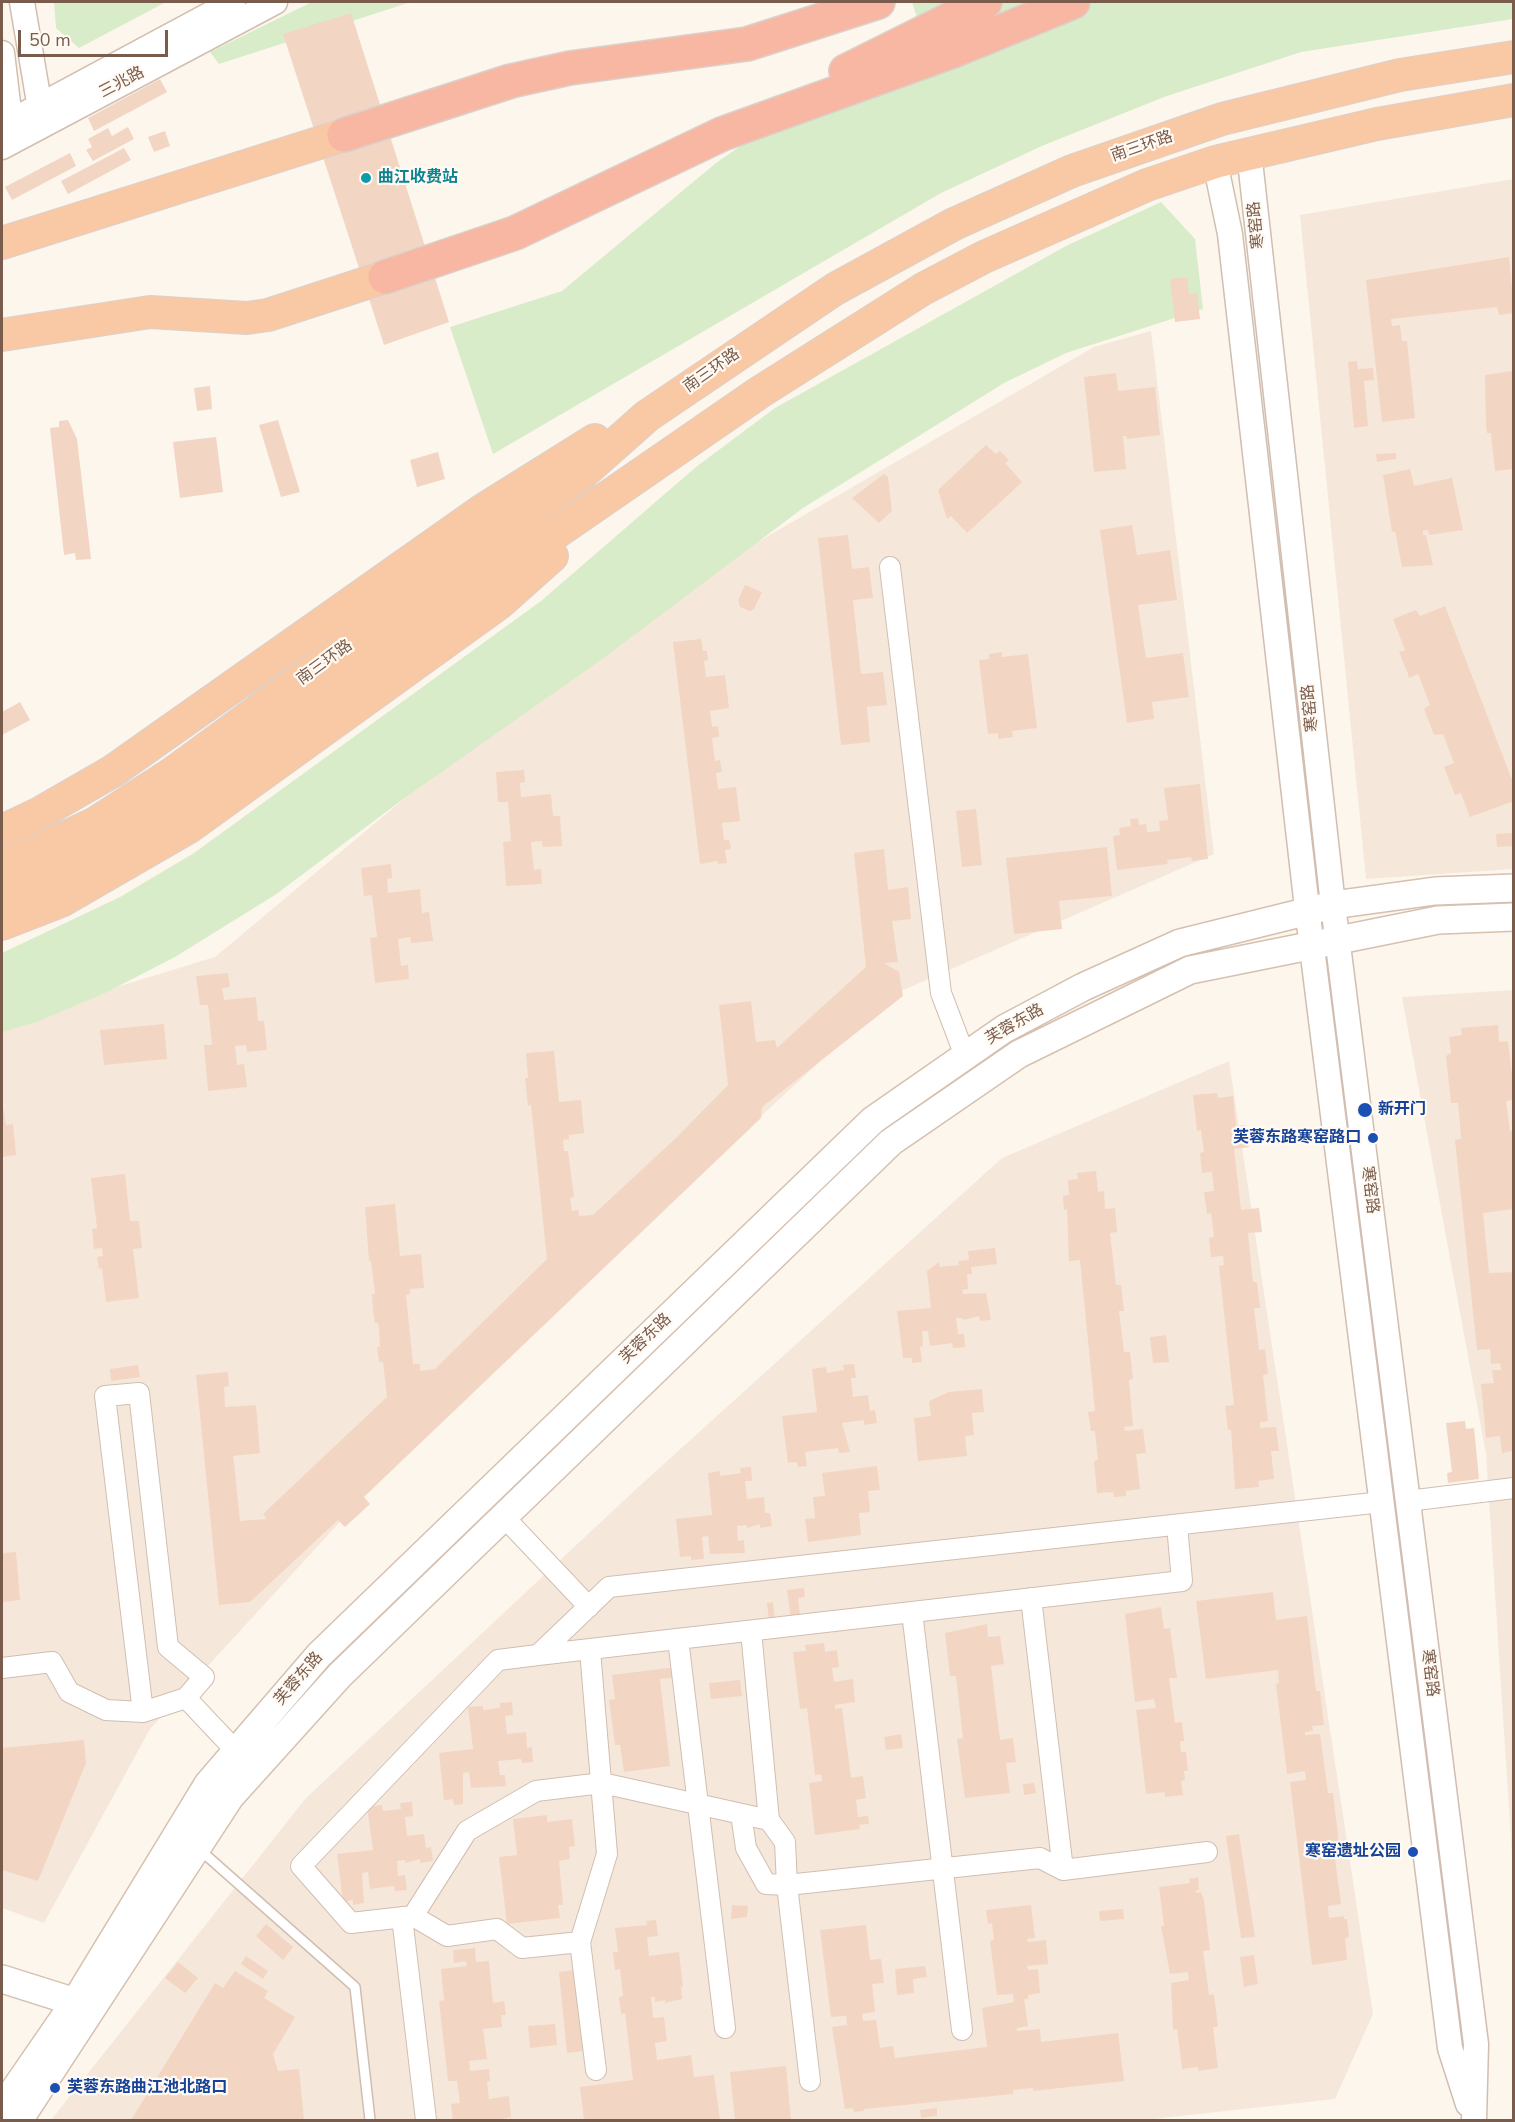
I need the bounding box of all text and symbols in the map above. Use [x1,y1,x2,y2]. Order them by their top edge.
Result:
scale bar [21,18,171,56]
text: 50 m [29,28,71,52]
street label: 三兆路 [96,63,148,103]
street label: 南三环路 [1109,128,1175,166]
place label: 曲江收费站 [378,168,458,188]
marker: 曲江收费站 [359,171,373,185]
street label: 寒窑路 [1245,200,1269,250]
street label: 南三环路 [680,345,744,397]
street label: 南三环路 [293,636,357,690]
street label: 寒窑路 [1299,683,1323,733]
street label: 芙蓉东路 [982,1001,1048,1049]
place label: 新开门 [1378,1100,1426,1120]
marker: 新开门 [1356,1101,1374,1119]
place label: 芙蓉东路寒窑路口 [1233,1128,1361,1148]
marker: 芙蓉东路寒窑路口 [1366,1131,1380,1145]
street label: 寒窑路 [1357,1165,1381,1215]
street label: 芙蓉东路 [616,1310,676,1368]
street label: 寒窑路 [1417,1648,1441,1698]
street label: 芙蓉东路 [271,1649,327,1709]
place label: 寒窑遗址公园 [1305,1842,1401,1862]
marker: 寒窑遗址公园 [1406,1845,1420,1859]
place label: 芙蓉东路曲江池北路口 [67,2078,227,2098]
marker: 芙蓉东路曲江池北路口 [48,2081,62,2095]

